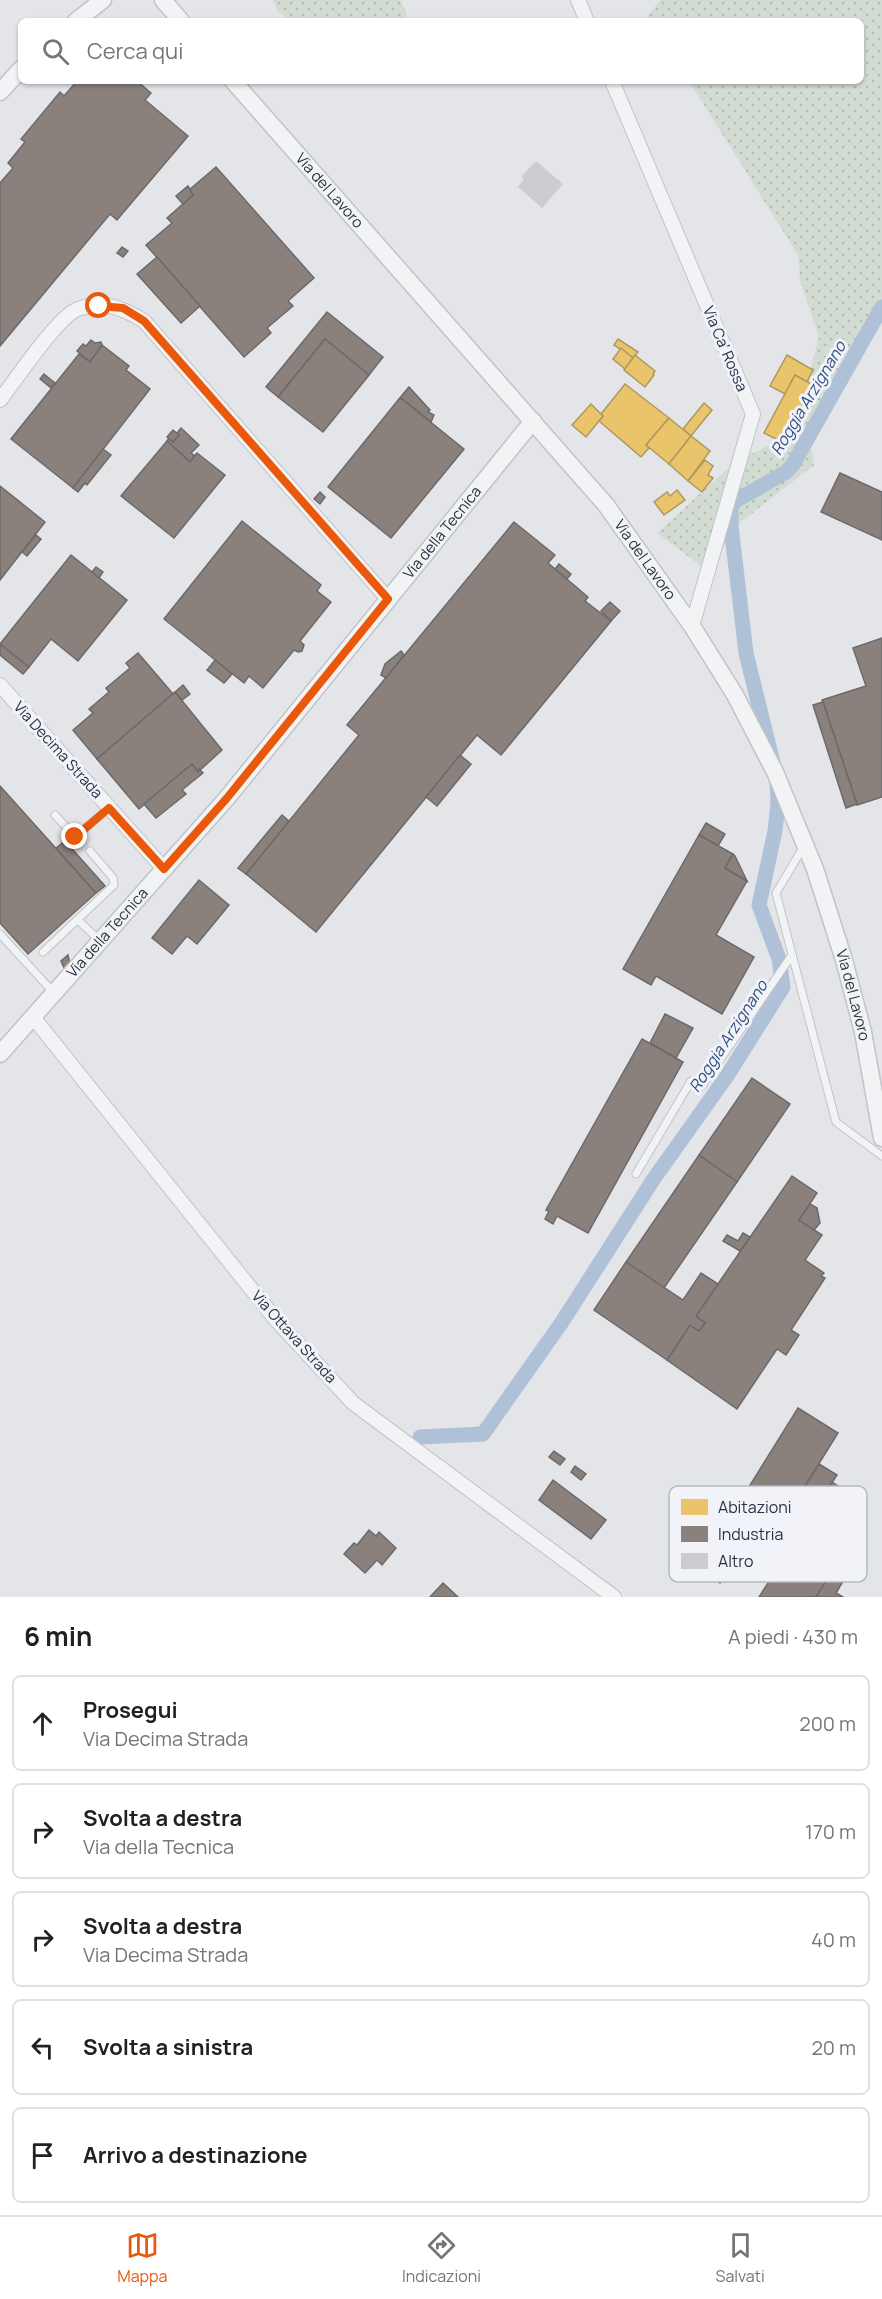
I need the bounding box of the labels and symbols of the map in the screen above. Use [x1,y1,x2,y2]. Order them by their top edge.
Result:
street label: Via del Lavoro [291,148,369,233]
route start [85,292,111,318]
street label: Via Ca' Rossa [698,303,753,395]
water label: Roggia Arzignano [765,336,851,459]
street label: Via della Tecnica [398,482,486,583]
street label: Via del Lavoro [610,515,681,604]
street label: Via Decima Strada [9,697,108,803]
route end [61,823,87,849]
street label: Via della Tecnica [62,883,153,982]
street label: Via del Lavoro [831,947,875,1043]
water label: Roggia Arzignano [684,975,773,1096]
street label: Via Ottava Strada [247,1286,342,1388]
legend [669,1486,867,1582]
text: Abitazioni [718,1496,792,1518]
text: Industria [718,1523,783,1545]
text: Altro [718,1550,753,1572]

